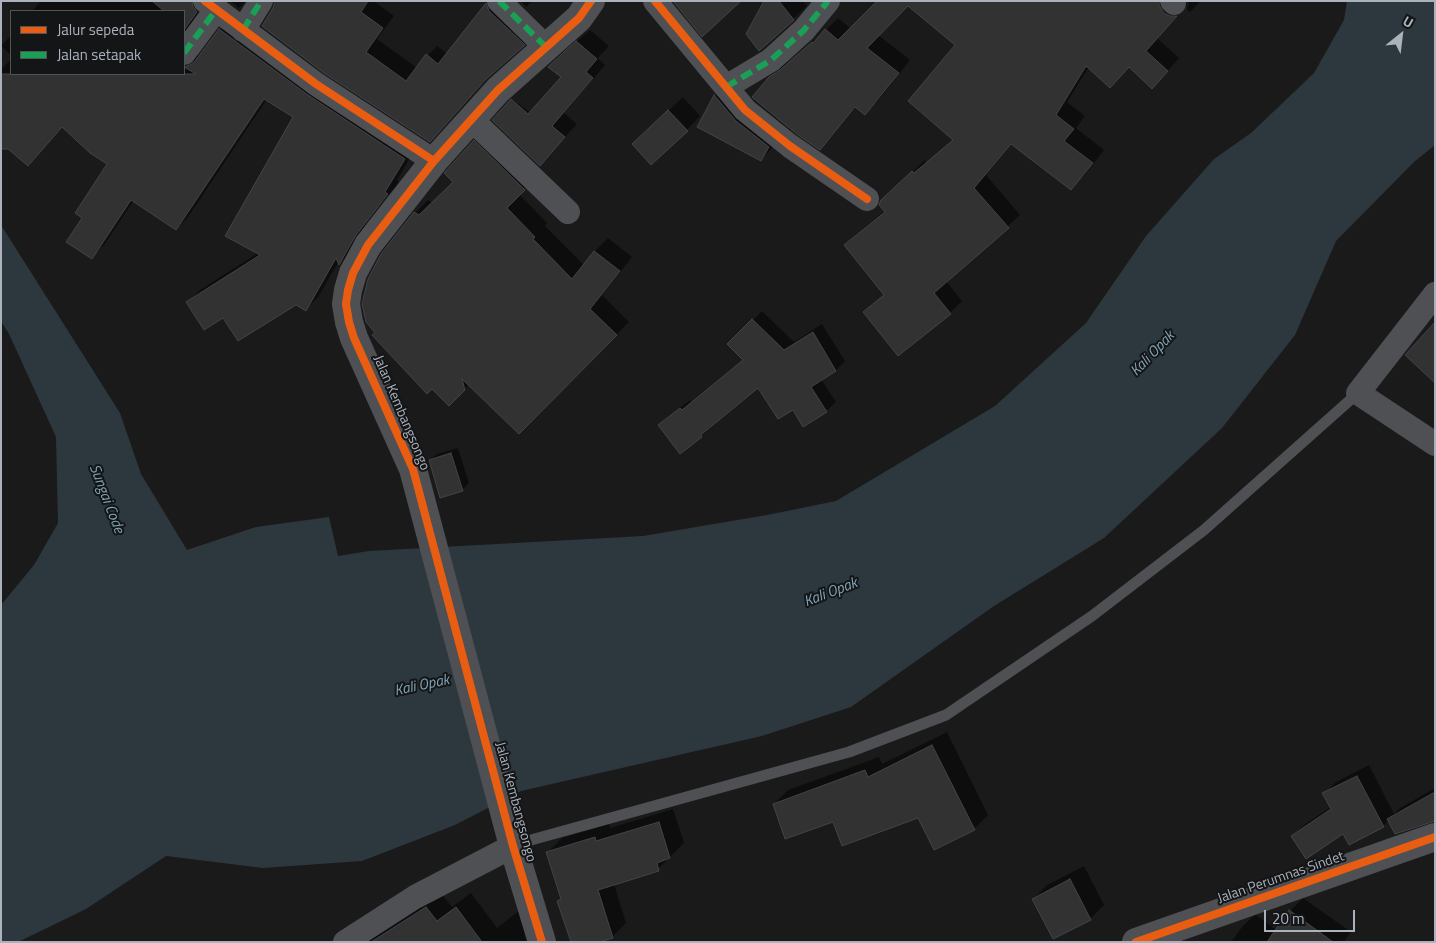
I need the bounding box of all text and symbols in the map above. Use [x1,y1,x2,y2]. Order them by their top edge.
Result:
legend [10,10,185,75]
north arrow [1376,10,1426,60]
text: U [1399,10,1418,33]
text: Jalur sepeda [57,18,134,41]
text: Jalan setapak [57,43,141,66]
water label: Kali Opak [1127,328,1179,380]
street label: Jalan Kembangsongo [369,353,433,473]
water label: Sungai Code [85,462,127,536]
water label: Kali Opak [802,575,860,611]
water label: Kali Opak [393,671,451,701]
street label: Jalan Kembangsongo [491,740,539,864]
street label: Jalan Perumnas Sindet [1215,848,1347,908]
scale bar [1266,900,1357,932]
text: 20 m [1272,907,1305,930]

